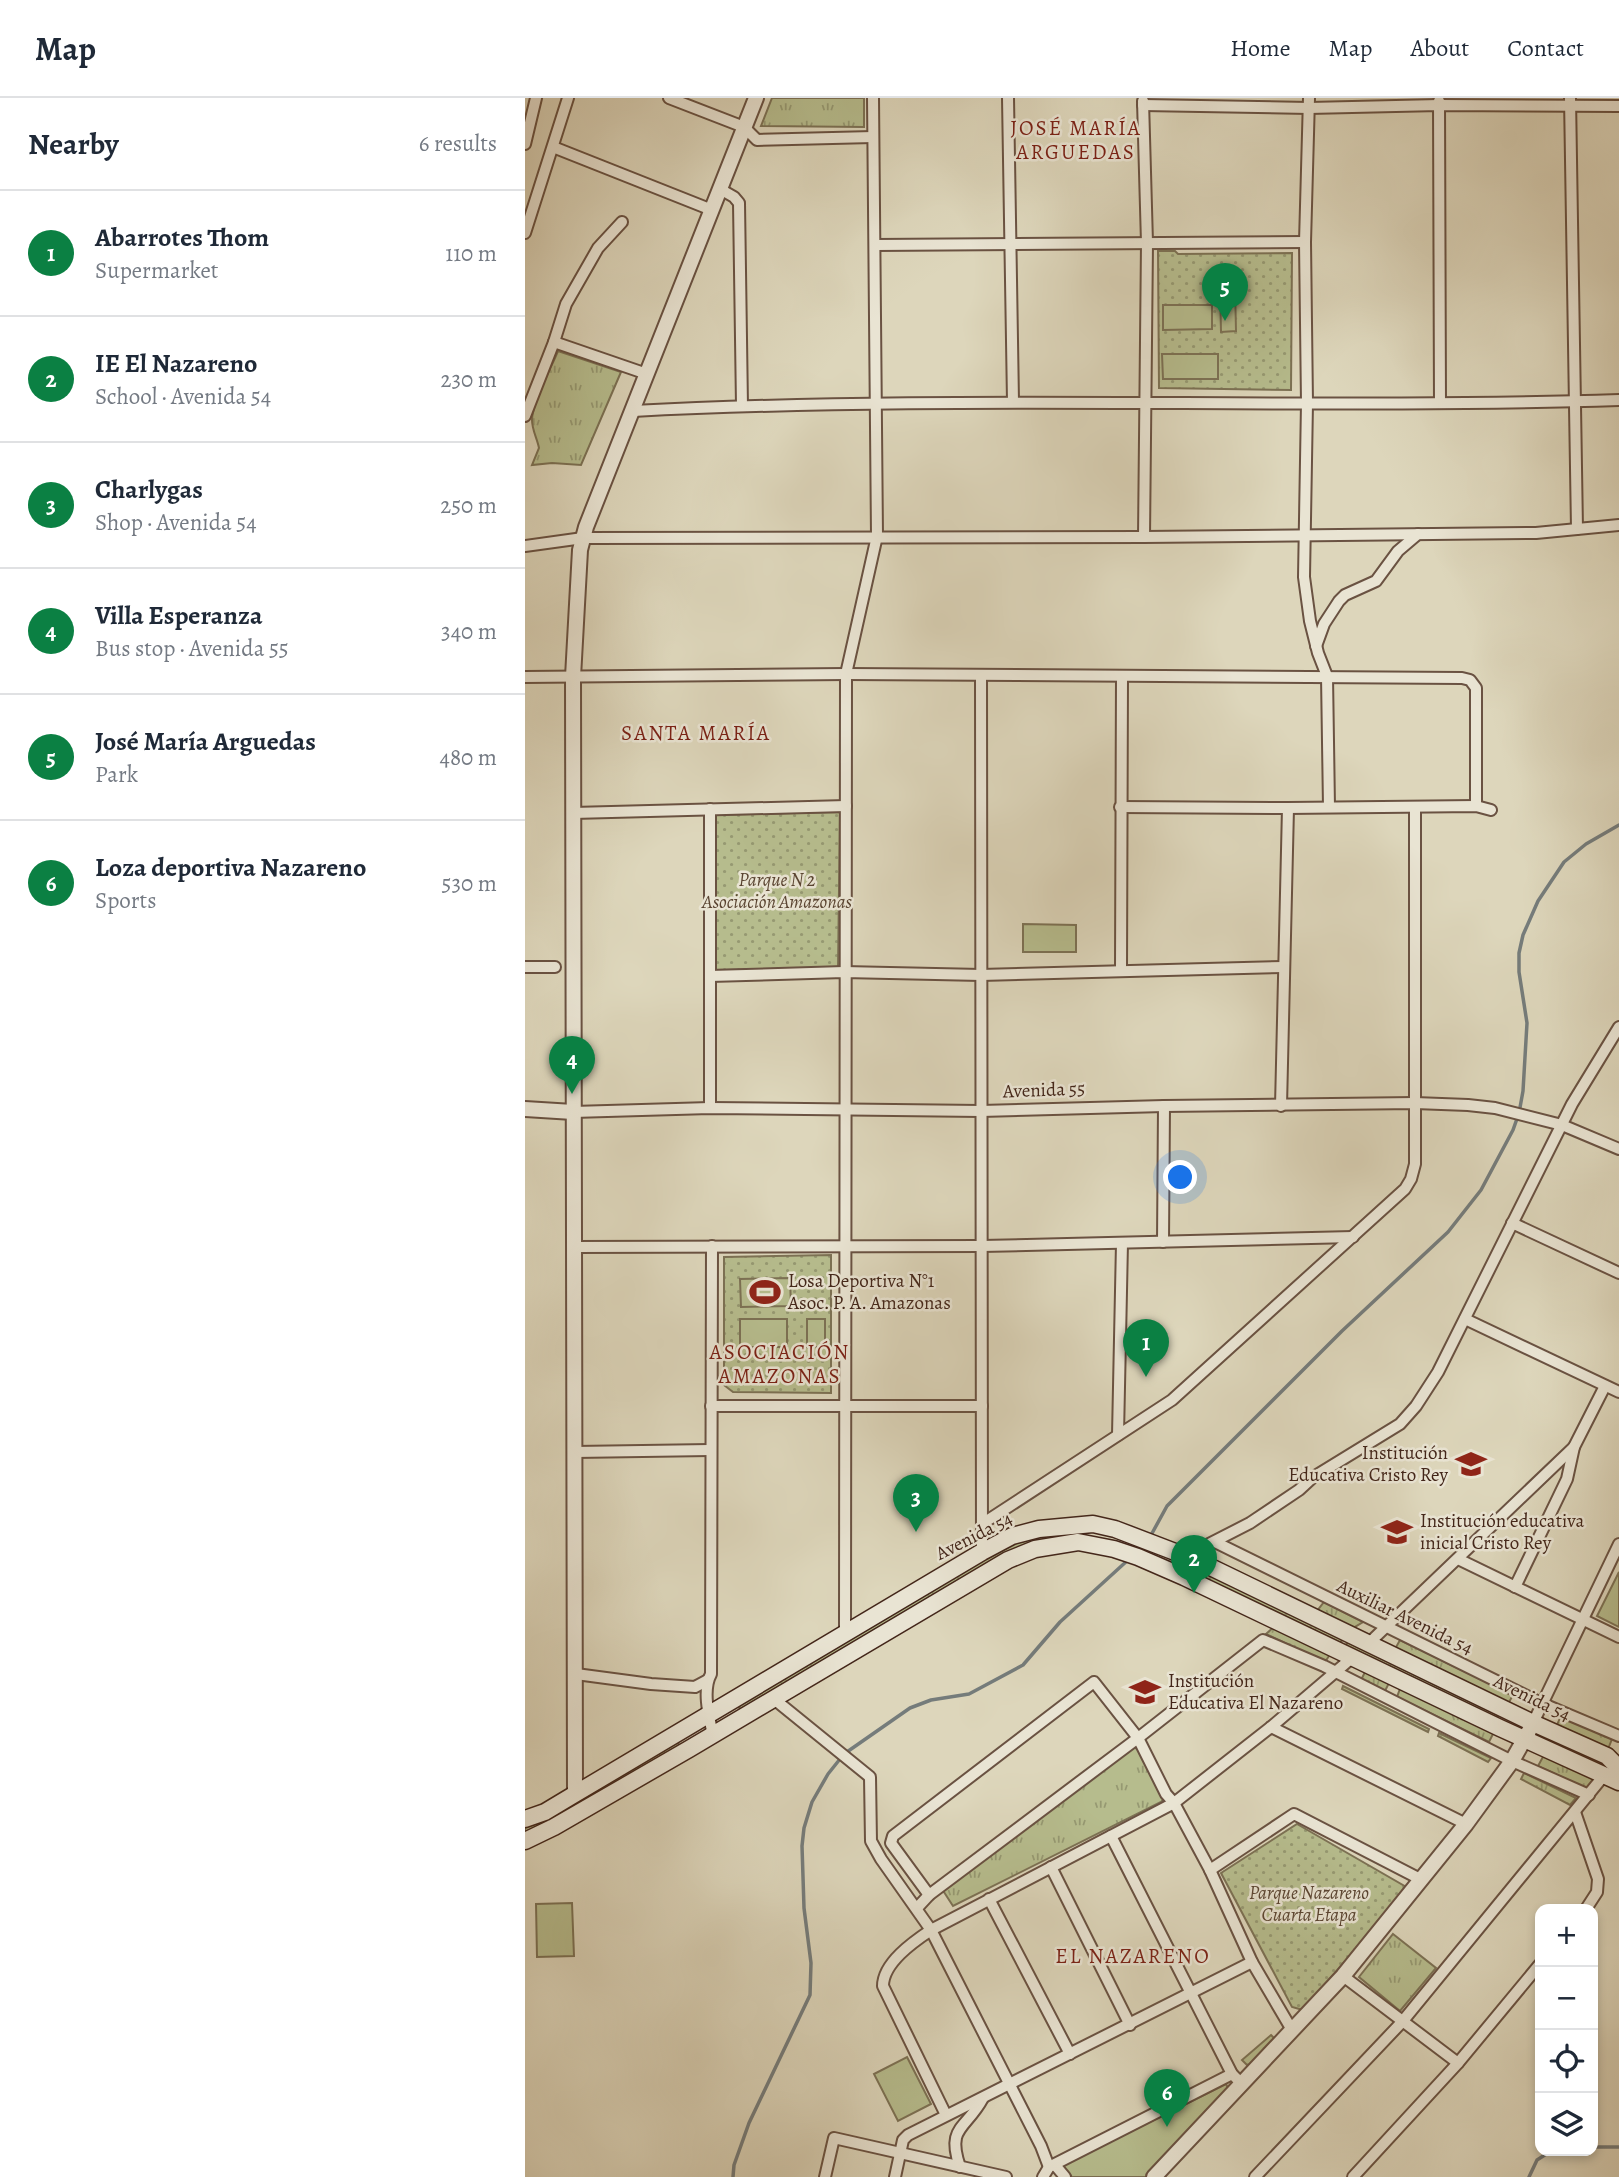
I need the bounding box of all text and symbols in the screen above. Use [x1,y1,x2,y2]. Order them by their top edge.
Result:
text: Map [35,26,96,71]
text: Home [1230,32,1291,64]
text: Map [1329,32,1373,64]
text: About [1411,32,1469,64]
text: Contact [1507,32,1584,64]
district label: JOSÉ MARÍA ARGUEDAS [1010,114,1142,166]
text: Nearby [28,124,119,164]
text: 6 results [419,128,497,159]
text: Abarrotes Thom [95,220,269,255]
text: 1 [47,238,55,269]
text: 110 m [445,238,497,269]
text: Supermarket [95,255,218,286]
pin: 5 [1202,263,1248,321]
text: IE El Nazareno [95,346,258,381]
text: 2 [45,364,57,395]
text: 230 m [441,364,497,395]
text: School · Avenida 54 [95,381,271,412]
text: Charlygas [95,472,203,507]
text: 3 [46,490,56,521]
text: 250 m [440,490,497,521]
text: Shop · Avenida 54 [95,507,257,538]
text: Villa Esperanza [95,598,262,633]
text: 4 [46,616,56,647]
text: 340 m [441,616,497,647]
text: Bus stop · Avenida 55 [95,633,289,664]
district label: SANTA MARÍA [621,719,771,747]
text: José María Arguedas [95,724,316,759]
text: 5 [46,742,56,773]
text: 480 m [439,742,497,773]
text: Park [95,759,138,790]
text: Loza deportiva Nazareno [95,850,366,885]
park label: Parque N 2 Asociación Amazonas [701,867,852,915]
text: 6 [46,868,56,899]
text: 530 m [442,868,497,899]
text: Sports [95,885,156,916]
pin: 4 [549,1036,595,1094]
street label: Avenida 55 [1001,1076,1086,1104]
your location [1163,1160,1197,1194]
place label: Losa Deportiva N°1 Asoc. P. A. Amazonas [787,1268,951,1316]
sports icon: Losa Deportiva N°1 Asoc. P. A. Amazonas [748,1275,782,1309]
pin: 1 [1123,1319,1169,1377]
district label: ASOCIACIÓN AMAZONAS [709,1338,850,1390]
place label: Institución Educativa Cristo Rey [1288,1440,1449,1488]
school or university icon: Institución Educativa Cristo Rey [1454,1447,1488,1481]
pin: 3 [893,1474,939,1532]
street label: Avenida 54 [930,1505,1017,1567]
place label: Institución educativa inicial Cristo Rey [1420,1508,1584,1556]
school or university icon: Institución educativa inicial Cristo Rey [1380,1515,1414,1549]
pin: 2 [1171,1535,1217,1593]
street label: Auxiliar Avenida 54 [1332,1572,1478,1661]
place label: Institución Educativa El Nazareno [1168,1668,1343,1716]
street label: Avenida 54 [1488,1668,1575,1728]
school or university icon: Institución Educativa El Nazareno [1128,1675,1162,1709]
park label: Parque Nazareno Cuarta Etapa [1249,1880,1369,1928]
map controls [1535,1904,1598,2156]
button: + [1535,1904,1598,1967]
district label: EL NAZARENO [1055,1942,1211,1970]
button: − [1535,1967,1598,2030]
button: locate [1535,2030,1598,2093]
pin: 6 [1144,2069,1190,2127]
button: layers [1535,2093,1598,2156]

